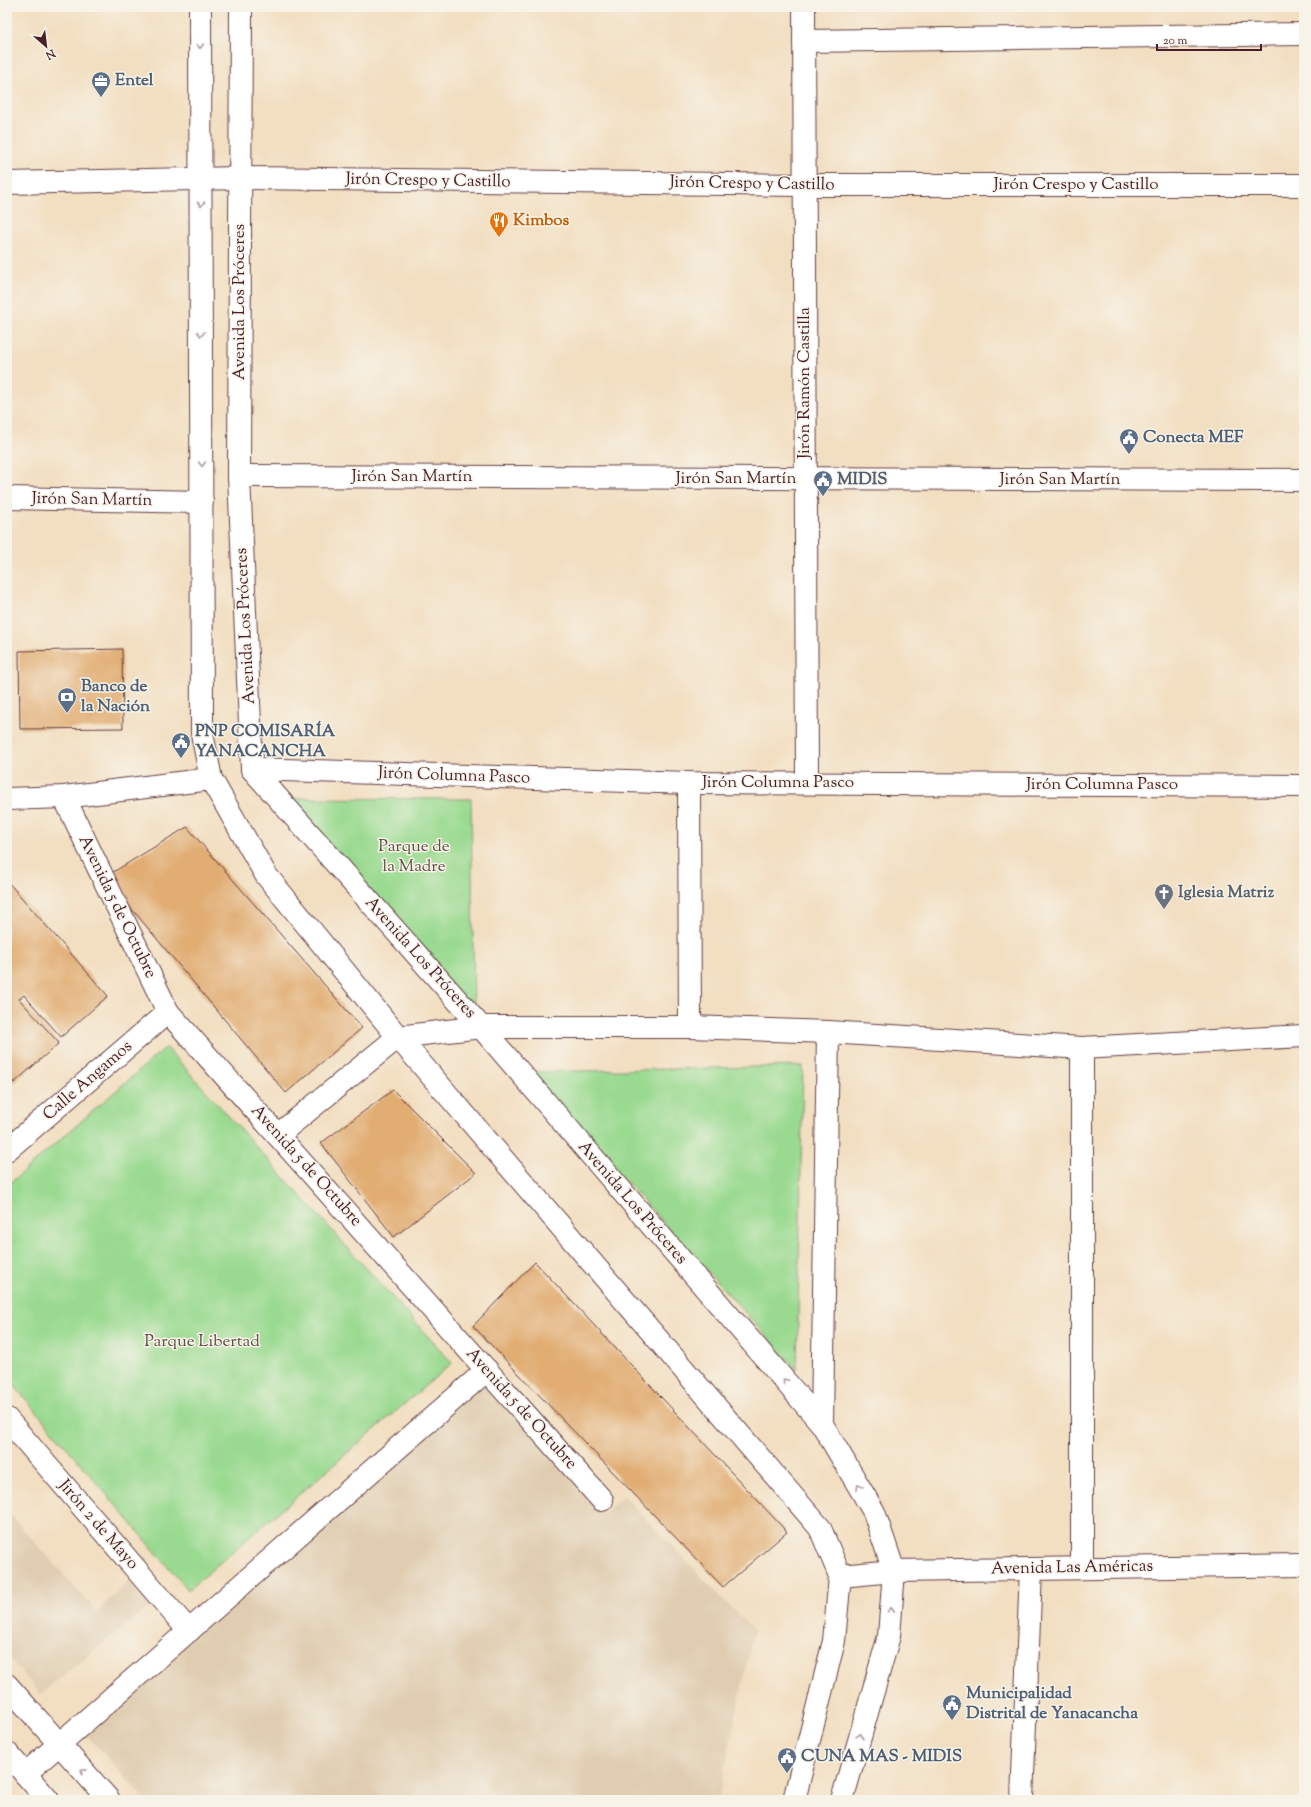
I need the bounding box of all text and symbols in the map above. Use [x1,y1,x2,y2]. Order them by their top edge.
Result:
north arrow [26,26,66,66]
scale bar [1157,26,1261,52]
text: 20 m [1163,32,1188,50]
one-way arrow [196,43,204,49]
text: N [42,44,59,63]
place label: Entel [115,69,154,93]
office icon: Entel [90,70,112,98]
street label: Jirón Crespo y Castillo [344,168,511,194]
street label: Jirón Crespo y Castillo [668,171,835,197]
street label: Jirón Crespo y Castillo [992,173,1159,197]
one-way arrow [197,201,205,207]
place label: Kimbos [513,209,570,233]
restaurant icon: Kimbos [488,210,510,238]
street label: Avenida Los Próceres [228,223,252,380]
street label: Jirón Ramón Castilla [793,307,817,460]
one-way arrow [197,331,205,337]
place label: Conecta MEF [1143,426,1244,450]
public building icon: Conecta MEF [1118,427,1140,455]
one-way arrow [198,461,206,467]
street label: Jirón San Martín [351,465,472,489]
street label: Jirón San Martín [675,467,796,491]
place label: MIDIS [837,468,887,492]
street label: Jirón San Martín [999,468,1120,492]
public building icon: MIDIS [812,469,834,497]
street label: Jirón San Martín [30,487,153,513]
street label: Avenida Los Próceres [230,547,262,705]
place label: Banco de la Nación [81,675,151,719]
bank icon: Banco de la Nación [56,686,78,714]
place label: PNP COMISARÍA YANACANCHA [195,720,335,764]
public building icon: PNP COMISARÍA YANACANCHA [170,731,192,759]
street label: Jirón Columna Pasco [377,761,530,791]
street label: Jirón Columna Pasco [701,771,854,795]
street label: Jirón Columna Pasco [1025,773,1178,797]
street label: Avenida 5 de Octubre [72,831,162,983]
park label: Parque de la Madre [378,835,450,879]
place label: Iglesia Matriz [1178,881,1275,905]
church icon: Iglesia Matriz [1153,882,1175,910]
street label: Avenida Los Próceres [359,892,481,1024]
street label: Calle Angamos [38,1035,138,1127]
street label: Avenida 5 de Octubre [245,1100,367,1232]
street label: Avenida Los Próceres [572,1136,693,1270]
park label: Parque Libertad [144,1330,260,1354]
street label: Avenida 5 de Octubre [460,1343,582,1475]
one-way arrow [783,1378,790,1385]
street label: Jirón 2 de Mayo [51,1474,144,1575]
one-way arrow [857,1484,864,1491]
street label: Avenida Las Américas [991,1555,1154,1581]
one-way arrow [886,1607,895,1613]
place label: Municipalidad Distrital de Yanacancha [966,1682,1138,1726]
public building icon: Municipalidad Distrital de Yanacancha [941,1693,963,1721]
one-way arrow [856,1732,864,1739]
place label: CUNA MAS - MIDIS [801,1745,962,1769]
public building icon: CUNA MAS - MIDIS [776,1746,798,1774]
one-way arrow [80,1768,88,1776]

